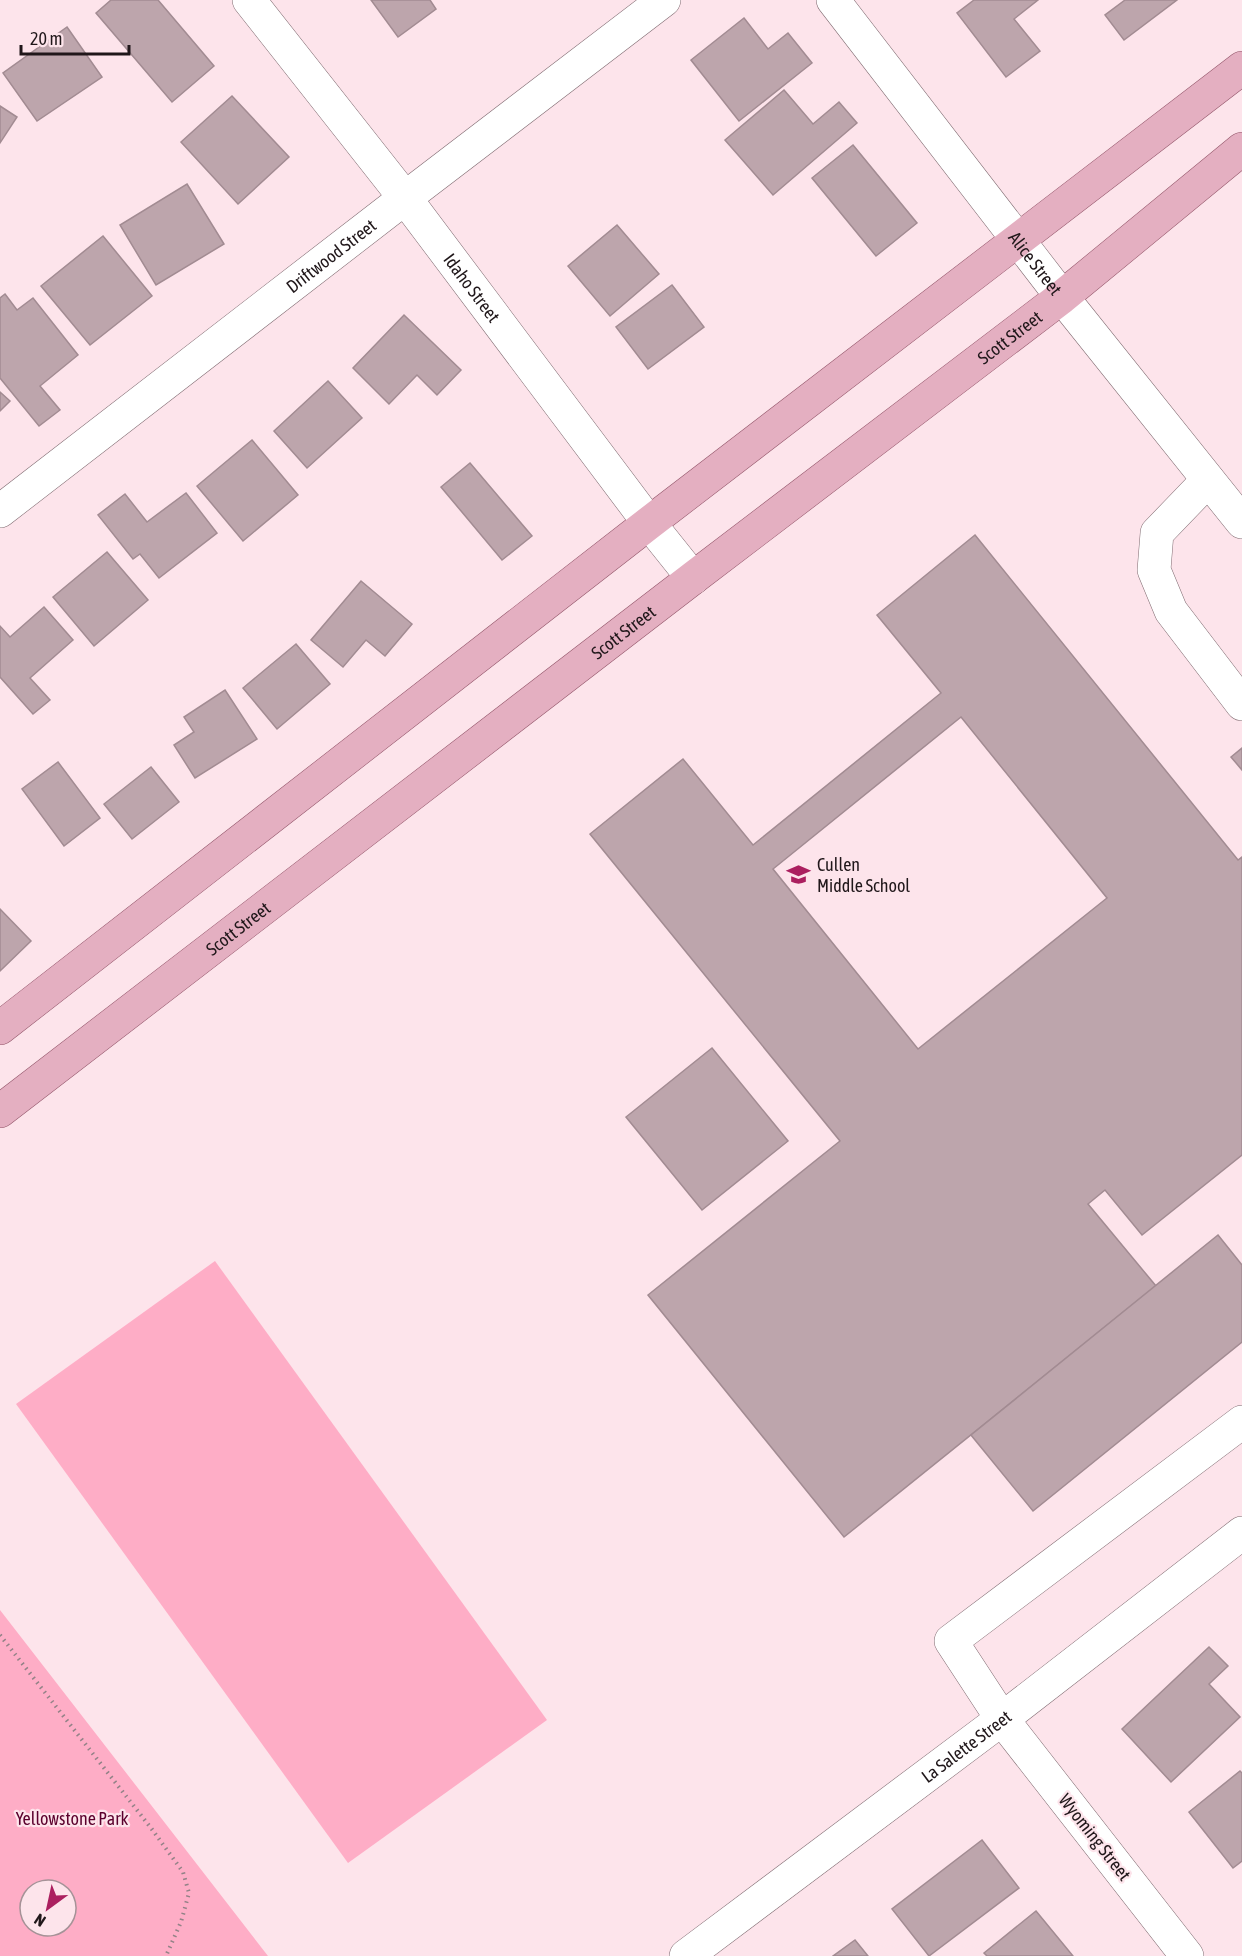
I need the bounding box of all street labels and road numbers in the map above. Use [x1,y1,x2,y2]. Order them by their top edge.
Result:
street label: Driftwood Street [282,214,380,297]
street label: Alice Street [1005,227,1067,299]
street label: Idaho Street [440,249,505,326]
street label: Scott Street [973,306,1046,368]
street label: Scott Street [587,601,659,663]
street label: Scott Street [202,897,274,959]
street label: La Salette Street [917,1706,1015,1786]
street label: Wyoming Street [1055,1789,1135,1885]

